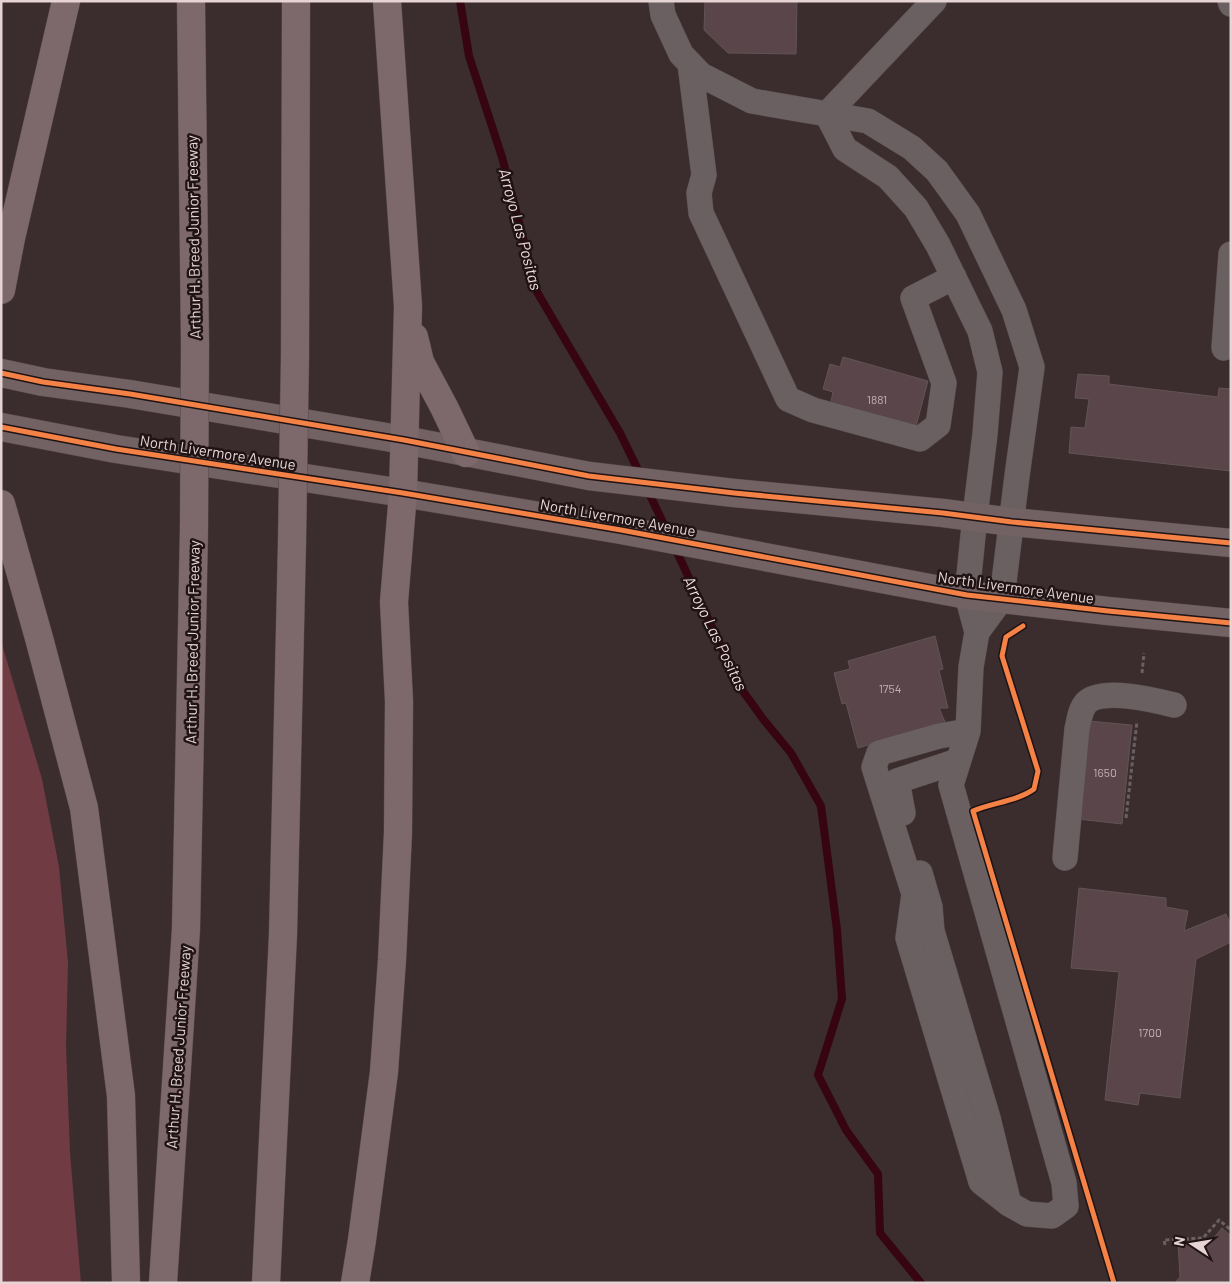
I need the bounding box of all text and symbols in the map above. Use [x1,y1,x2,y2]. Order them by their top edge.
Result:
street label: Arthur H. Breed Junior Freeway [182,135,204,339]
water label: Arroyo Las Positas [496,166,547,293]
house number: 1881 [867,392,887,406]
street label: North Livermore Avenue [139,431,297,473]
street label: North Livermore Avenue [539,494,697,540]
street label: Arthur H. Breed Junior Freeway [181,540,203,744]
street label: North Livermore Avenue [937,567,1095,607]
water label: Arroyo Las Positas [680,572,752,694]
house number: 1754 [879,681,901,695]
house number: 1650 [1093,765,1117,779]
street label: Arthur H. Breed Junior Freeway [162,945,194,1149]
house number: 1700 [1138,1025,1162,1039]
north arrow [1167,1219,1217,1269]
text: N [1170,1235,1188,1248]

